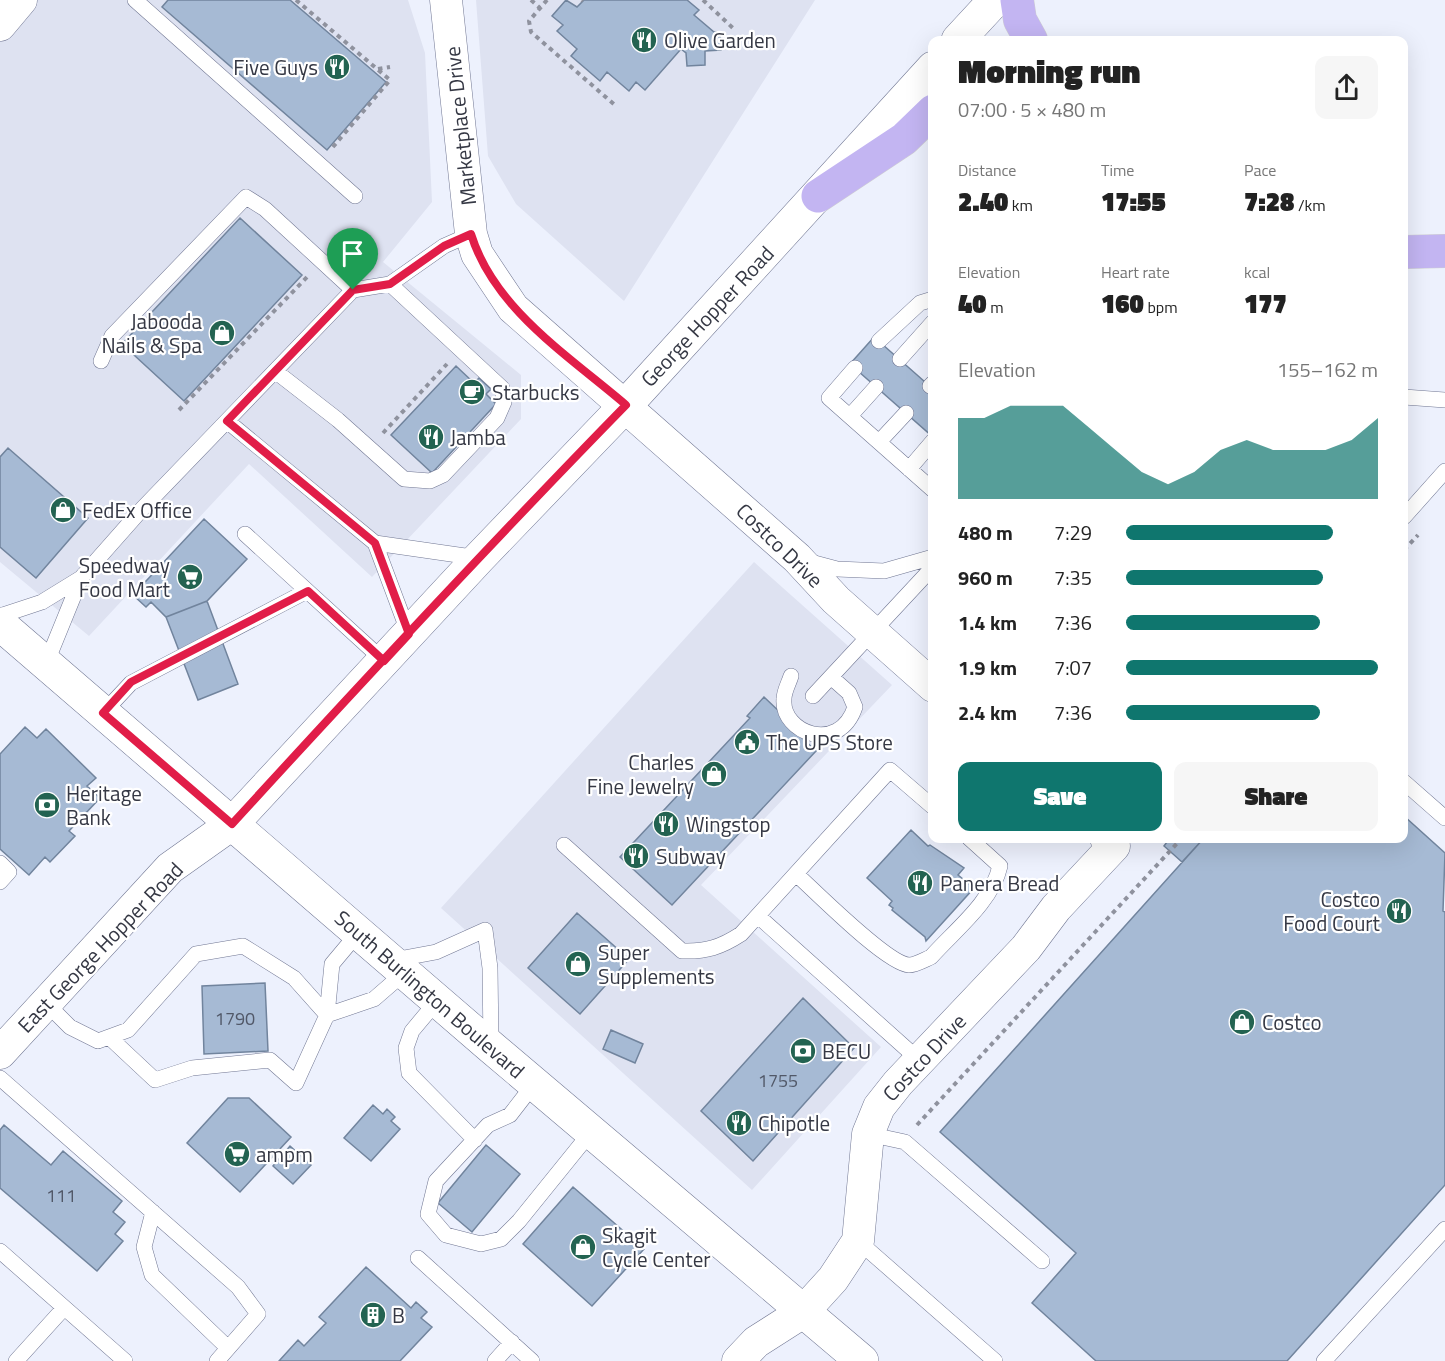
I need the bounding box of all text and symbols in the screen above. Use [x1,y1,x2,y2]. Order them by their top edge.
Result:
place label: Olive Garden [664,24,776,56]
restaurant icon: Olive Garden [629,25,659,55]
street label: Marketplace Drive [436,45,484,207]
text: Morning run [958,46,1140,96]
place label: Five Guys [233,51,318,83]
restaurant icon: Five Guys [322,52,352,82]
button: share [1315,56,1378,119]
text: 07:00 · 5 × 480 m [958,94,1106,125]
text: Distance [958,158,1016,182]
text: Time [1101,158,1134,182]
text: Pace [1244,158,1276,182]
text: 2.40 [958,182,1008,221]
text: 17:55 [1101,182,1166,221]
text: 7:28 [1244,182,1294,221]
text: km [1008,193,1033,217]
text: /km [1294,193,1326,217]
pin [327,228,378,290]
icon: arrive [336,237,369,270]
street label: George Hopper Road [633,238,781,394]
text: Elevation [958,260,1020,284]
text: Heart rate [1101,260,1170,284]
text: kcal [1244,260,1270,284]
text: 40 [958,284,987,323]
text: 160 [1101,284,1144,323]
text: 177 [1244,284,1287,323]
text: m [987,295,1004,319]
text: bpm [1144,295,1178,319]
place label: Jabooda Nails & Spa [101,305,202,361]
shop icon: Jabooda Nails & Spa [207,318,237,348]
text: Elevation [958,354,1036,385]
text: 155–162 m [1277,354,1378,385]
place label: Starbucks [492,376,580,408]
cafe icon: Starbucks [457,377,487,407]
place label: Jamba [450,421,506,453]
restaurant icon: Jamba [416,422,446,452]
place label: FedEx Office [82,494,192,526]
shop icon: FedEx Office [48,495,78,525]
street label: Costco Drive [729,495,831,595]
text: 480 m [958,517,1013,548]
text: 7:29 [1054,517,1092,548]
place label: Speedway Food Mart [79,549,171,605]
supermarket icon: Speedway Food Mart [175,562,205,592]
text: 960 m [958,562,1013,593]
text: 7:35 [1054,562,1092,593]
text: 1.4 km [958,607,1017,638]
text: 7:36 [1054,607,1092,638]
text: 1.9 km [958,652,1017,683]
text: 7:07 [1054,652,1092,683]
text: 2.4 km [958,697,1017,728]
text: 7:36 [1054,697,1092,728]
place label: The UPS Store [766,726,893,758]
public building icon: The UPS Store [732,727,762,757]
place label: Charles Fine Jewelry [587,746,694,802]
shop icon: Charles Fine Jewelry [699,759,729,789]
button: Save [958,762,1162,831]
button: Share [1174,762,1378,831]
place label: Heritage Bank [66,777,142,833]
bank icon: Heritage Bank [32,790,62,820]
place label: Wingstop [686,808,771,840]
restaurant icon: Wingstop [651,809,681,839]
place label: Subway [656,840,726,872]
restaurant icon: Subway [621,841,651,871]
street label: East George Hopper Road [10,854,190,1040]
place label: Panera Bread [940,867,1059,899]
restaurant icon: Panera Bread [905,868,935,898]
place label: Costco Food Court [1283,883,1381,939]
restaurant icon: Costco Food Court [1384,896,1414,926]
street label: South Burlington Boulevard [328,902,532,1086]
place label: Super Supplements [598,936,715,992]
shop icon: Super Supplements [563,949,593,979]
house number: 1790 [215,1005,255,1032]
street label: Costco Drive [875,1006,973,1108]
place label: Costco [1262,1006,1322,1038]
shop icon: Costco [1227,1007,1257,1037]
place label: BECU [822,1035,871,1067]
bank icon: BECU [788,1036,818,1066]
house number: 1755 [758,1067,798,1094]
place label: Chipotle [758,1107,830,1139]
restaurant icon: Chipotle [724,1108,754,1138]
place label: ampm [256,1138,313,1170]
supermarket icon: ampm [222,1139,252,1169]
house number: 111 [46,1182,76,1209]
place label: Skagit Cycle Center [602,1219,711,1275]
shop icon: Skagit Cycle Center [568,1232,598,1262]
place label: B [392,1299,405,1331]
building icon: B [358,1300,388,1330]

